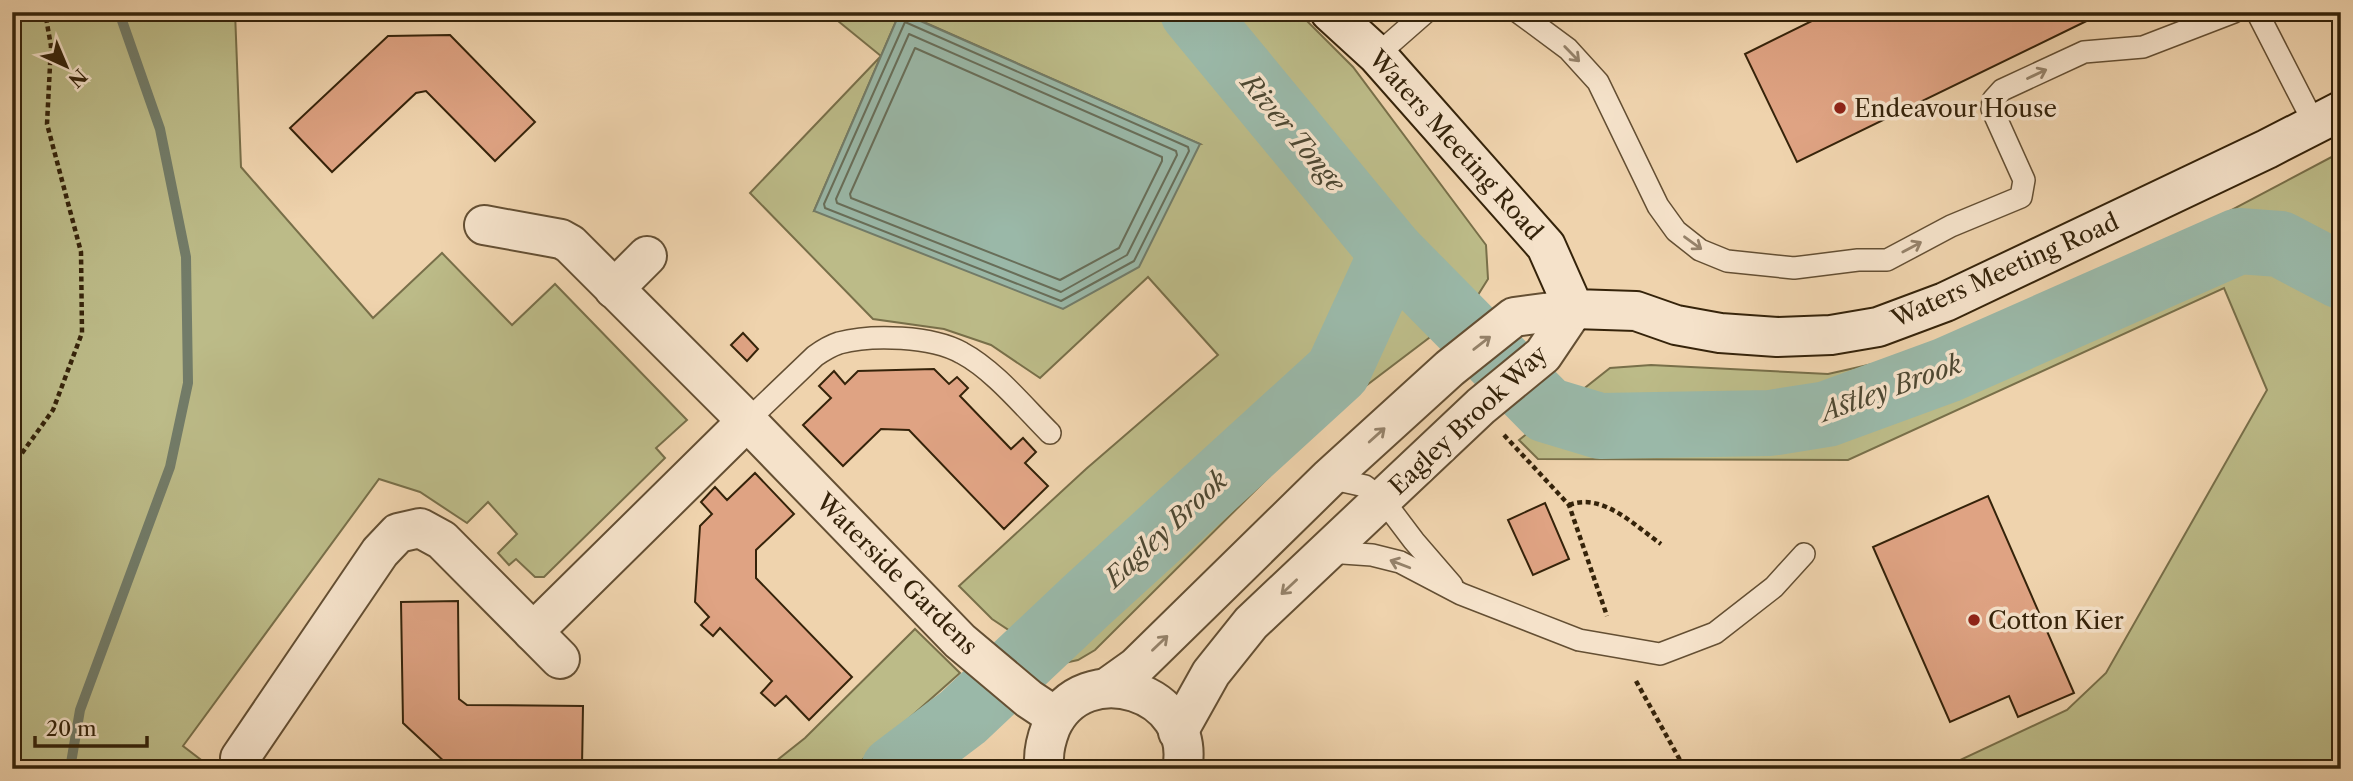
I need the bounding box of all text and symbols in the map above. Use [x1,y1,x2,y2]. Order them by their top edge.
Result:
north arrow [32,32,102,102]
street label: Waters Meeting Road [1362,43,1549,246]
one-way arrow [1564,45,1581,62]
text: N [64,64,91,92]
water label: River Tonge [1233,66,1353,200]
one-way arrow [2026,66,2047,80]
place label: Endeavour House [1854,94,2057,123]
marker: Endeavour House [1832,100,1848,116]
street label: Waters Meeting Road [1886,207,2123,334]
one-way arrow [1683,236,1701,251]
one-way arrow [1901,239,1922,253]
one-way arrow [1472,335,1491,350]
street label: Eagley Brook Way [1383,339,1553,501]
water label: Astley Brook [1812,347,1967,430]
one-way arrow [1368,426,1385,443]
water label: Eagley Brook [1096,464,1234,595]
street label: Waterside Gardens [810,487,984,661]
one-way arrow [1389,556,1411,569]
one-way arrow [1281,579,1298,596]
place label: Cotton Kier [1988,606,2124,635]
marker: Cotton Kier [1966,612,1982,628]
one-way arrow [1151,635,1168,652]
scale bar [35,704,147,748]
text: 20 m [46,716,97,741]

